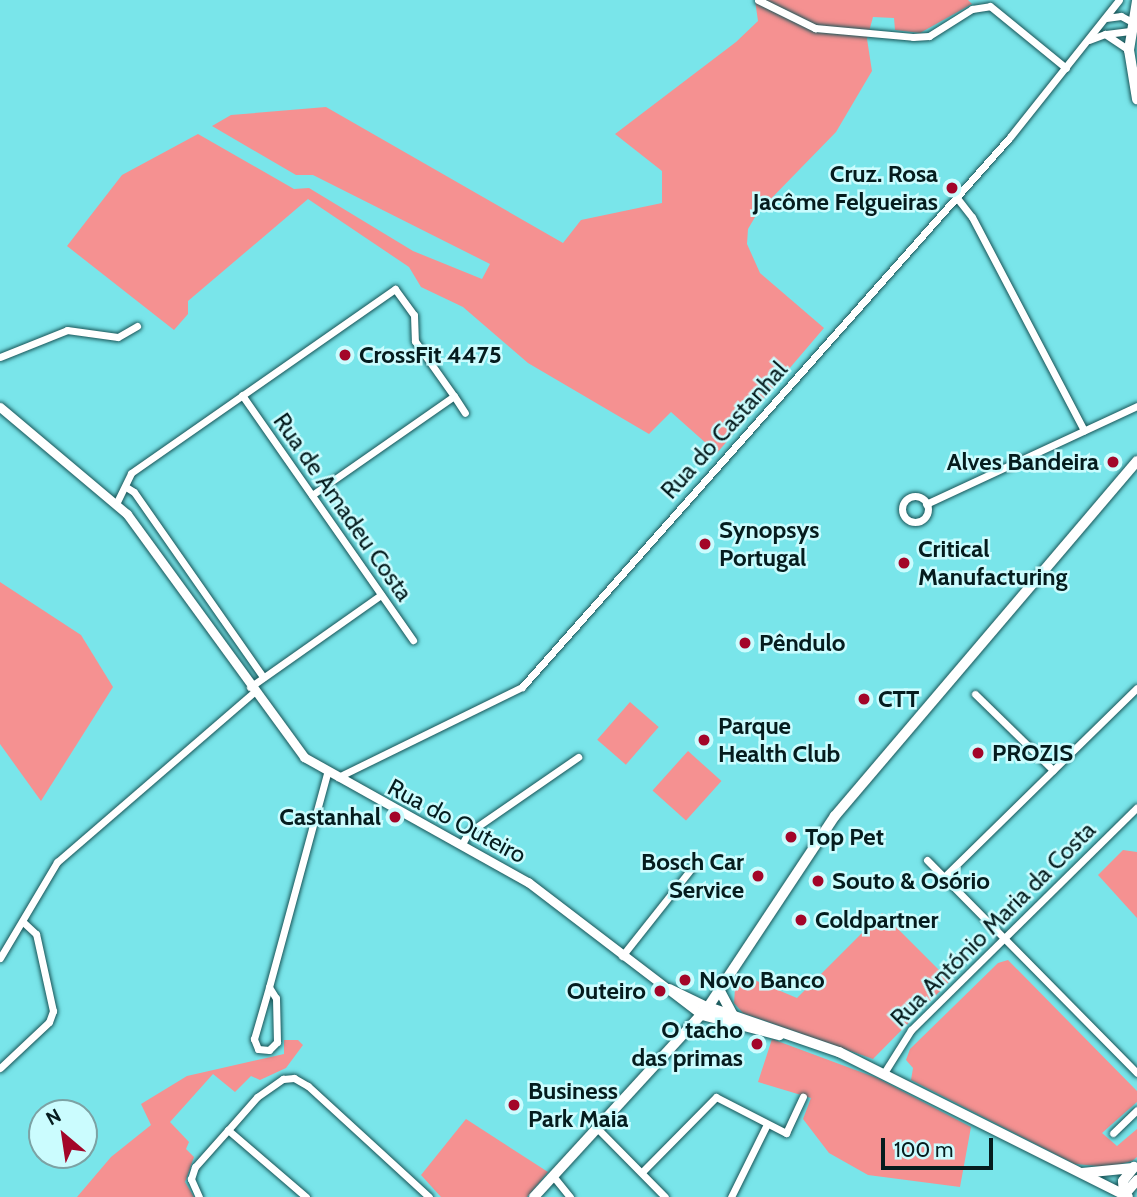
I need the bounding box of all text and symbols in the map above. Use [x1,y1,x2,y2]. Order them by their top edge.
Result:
place label: Cruz. Rosa Jacôme Felgueiras [753,160,938,216]
marker: Cruz. Rosa Jacôme Felgueiras [944,180,960,196]
place label: CrossFit 4475 [359,341,502,369]
marker: CrossFit 4475 [337,347,353,363]
street label: Rua do Castanhal [655,355,793,505]
street label: Rua de Amadeu Costa [267,407,419,607]
place label: Alves Bandeira [947,448,1099,476]
marker: Alves Bandeira [1105,454,1121,470]
place label: Synopsys Portugal [719,516,819,572]
place label: Critical Manufacturing [918,535,1068,591]
marker: Synopsys Portugal [697,536,713,552]
marker: Critical Manufacturing [896,555,912,571]
place label: Pêndulo [759,629,845,657]
marker: Pêndulo [737,635,753,651]
place label: CTT [878,685,919,713]
marker: CTT [856,691,872,707]
place label: Parque Health Club [718,712,840,768]
marker: Parque Health Club [696,732,712,748]
place label: PROZIS [992,739,1073,767]
marker: PROZIS [970,745,986,761]
street label: Rua do Outeiro [383,773,531,869]
place label: Castanhal [279,803,381,831]
marker: Castanhal [387,809,403,825]
street label: Rua António Maria da Costa [885,816,1101,1032]
place label: Top Pet [805,823,884,851]
marker: Top Pet [783,829,799,845]
place label: Bosch Car Service [641,848,744,904]
place label: Souto & Osório [832,867,990,895]
marker: Bosch Car Service [750,868,766,884]
marker: Souto & Osório [810,873,826,889]
place label: Coldpartner [815,906,938,934]
marker: Coldpartner [793,912,809,928]
place label: Novo Banco [699,966,825,994]
marker: Novo Banco [677,972,693,988]
place label: Outeiro [567,977,646,1005]
marker: Outeiro [652,983,668,999]
place label: O tacho das primas [631,1016,743,1072]
marker: O tacho das primas [749,1036,765,1052]
place label: Business Park Maia [528,1077,628,1133]
marker: Business Park Maia [506,1097,522,1113]
north arrow [28,1099,98,1169]
text: N [42,1104,65,1130]
scale bar [885,1124,997,1168]
text: 100 m [894,1137,953,1162]

